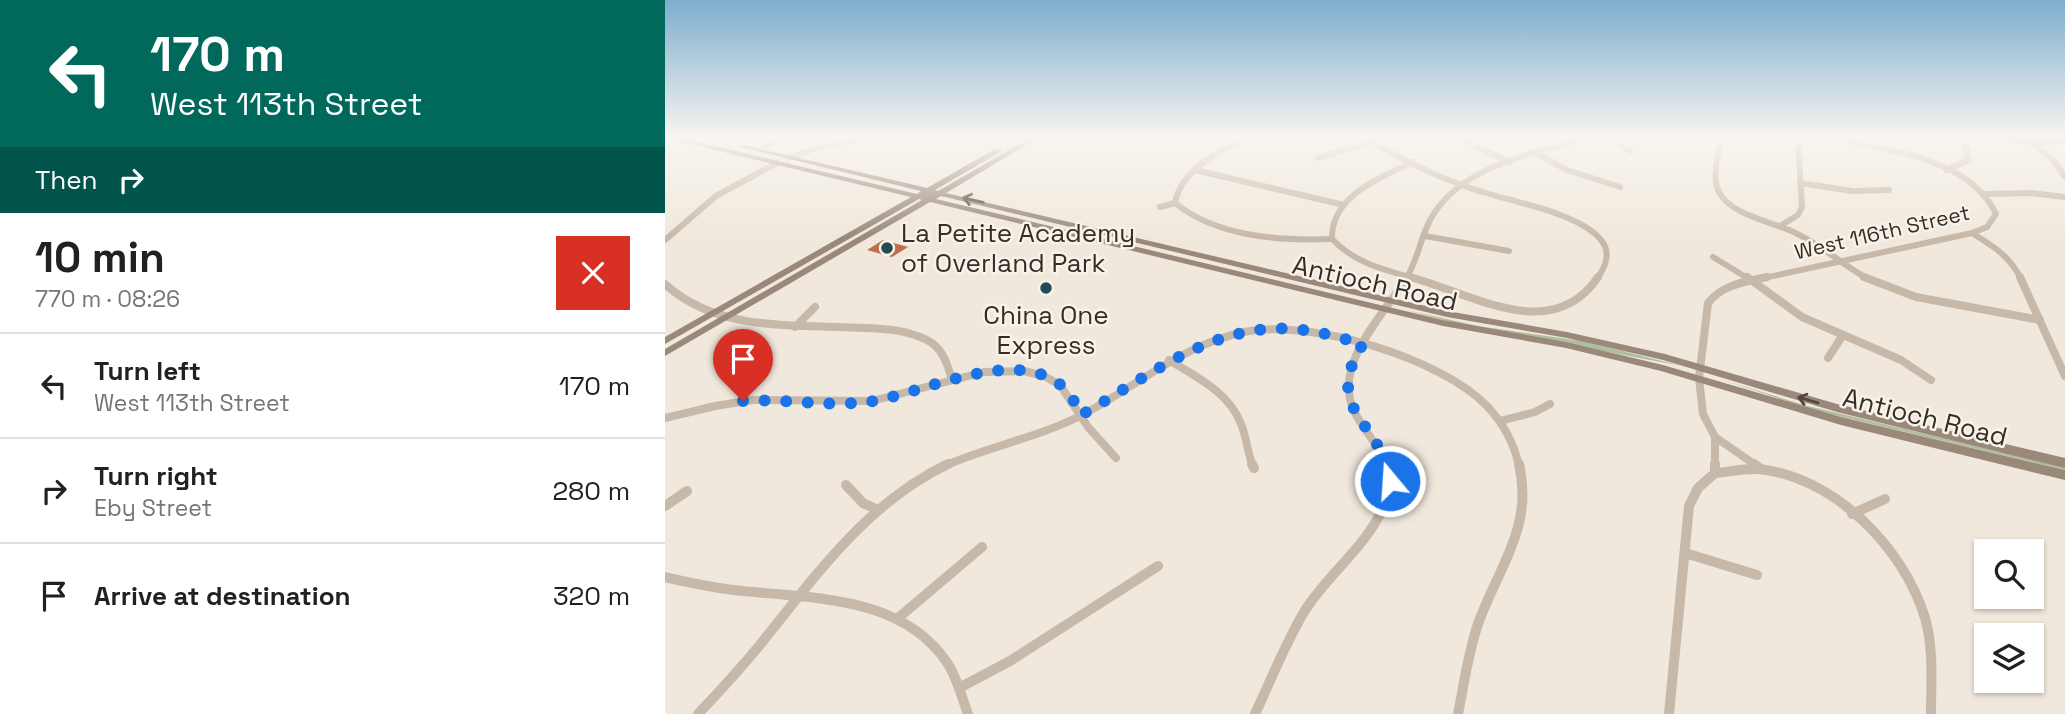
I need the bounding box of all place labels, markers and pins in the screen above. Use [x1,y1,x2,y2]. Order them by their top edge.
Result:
place label: La Petite Academy of Overland Park [901,216,1135,280]
marker: La Petite Academy of Overland Park [879,240,895,256]
marker: China One Express [1038,280,1054,296]
place label: China One Express [983,298,1109,362]
pin [713,329,773,401]

